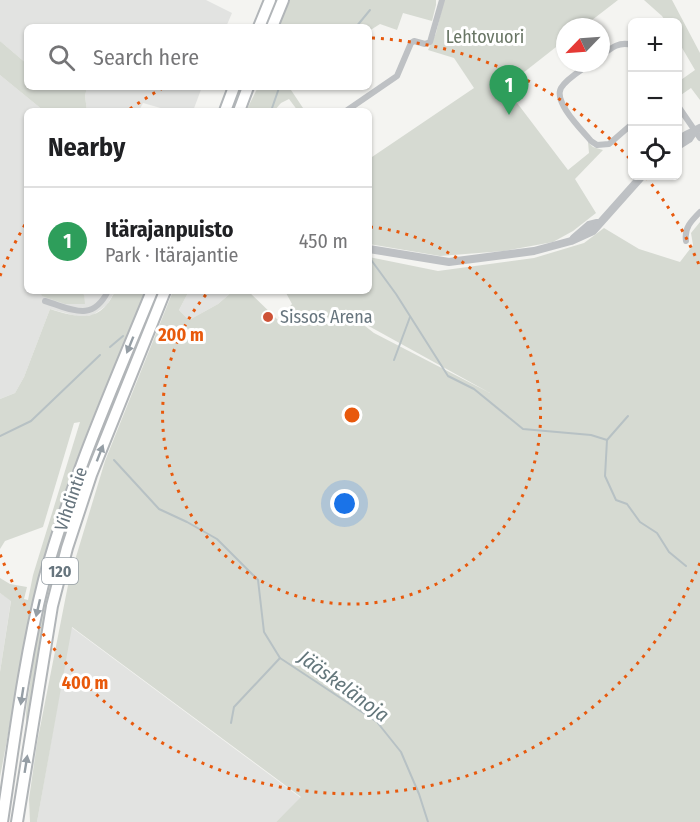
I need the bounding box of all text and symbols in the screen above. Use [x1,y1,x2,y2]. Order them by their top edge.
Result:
north arrow [556,18,610,72]
map controls [628,18,682,180]
button: + [628,18,682,72]
search box [24,24,372,90]
park label: Lehtovuori [446,26,524,48]
icon: search [45,41,78,74]
text: Search here [93,44,199,71]
pin: 1 [490,66,528,115]
button: − [628,72,682,126]
button: locate [628,126,682,180]
text: Nearby [48,132,125,163]
text: Itärajanpuisto [105,216,233,243]
text: 1 [63,229,72,253]
text: 450 m [299,229,348,253]
text: Park · Itärajantie [105,243,238,267]
place label: Sissos Arena [280,306,373,328]
marker: Sissos Arena [261,310,275,324]
text: 200 m [157,324,204,346]
one-way arrow [125,336,134,354]
centre of rings [342,405,362,425]
one-way arrow [96,444,105,462]
street label: Vihdintie [50,464,92,534]
your location [330,489,359,518]
road number: 120 [42,558,78,584]
one-way arrow [32,599,42,617]
water label: Jääskelänoja [293,645,394,727]
text: 400 m [62,672,108,694]
one-way arrow [17,686,26,705]
one-way arrow [22,755,31,774]

